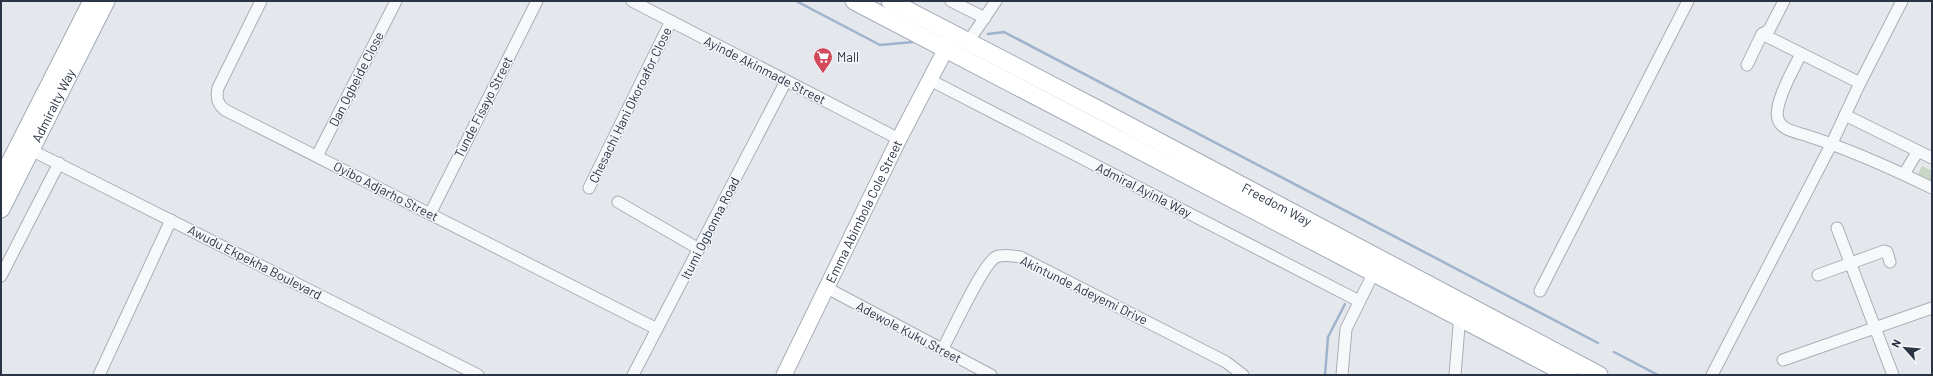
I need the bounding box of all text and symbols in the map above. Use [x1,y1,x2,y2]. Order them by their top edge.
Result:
street label: Chesachi Hani Okoroafor Close [585,24,675,186]
street label: Dan Ogbeide Close [325,29,387,129]
street label: Ayinde Akinmade Street [701,32,829,108]
supermarket icon: Mall [812,46,834,74]
place label: Mall [837,49,859,65]
street label: Tunde Fisayo Street [450,54,516,160]
street label: Admiralty Way [28,66,78,145]
street label: Emma Abimbola Cole Street [822,137,905,286]
street label: Oyibo Adjarho Street [331,158,441,224]
street label: Admiral Ayinla Way [1093,159,1195,221]
street label: Itumi Ogbonna Road [677,174,743,282]
street label: Freedom Way [1239,179,1315,229]
street label: Awudu Ekpekha Boulevard [185,221,325,303]
street label: Akintunde Adeyemi Drive [1018,252,1150,328]
street label: Adewole Kuku Street [854,298,964,366]
north arrow [1885,328,1925,368]
text: N [1888,337,1903,349]

